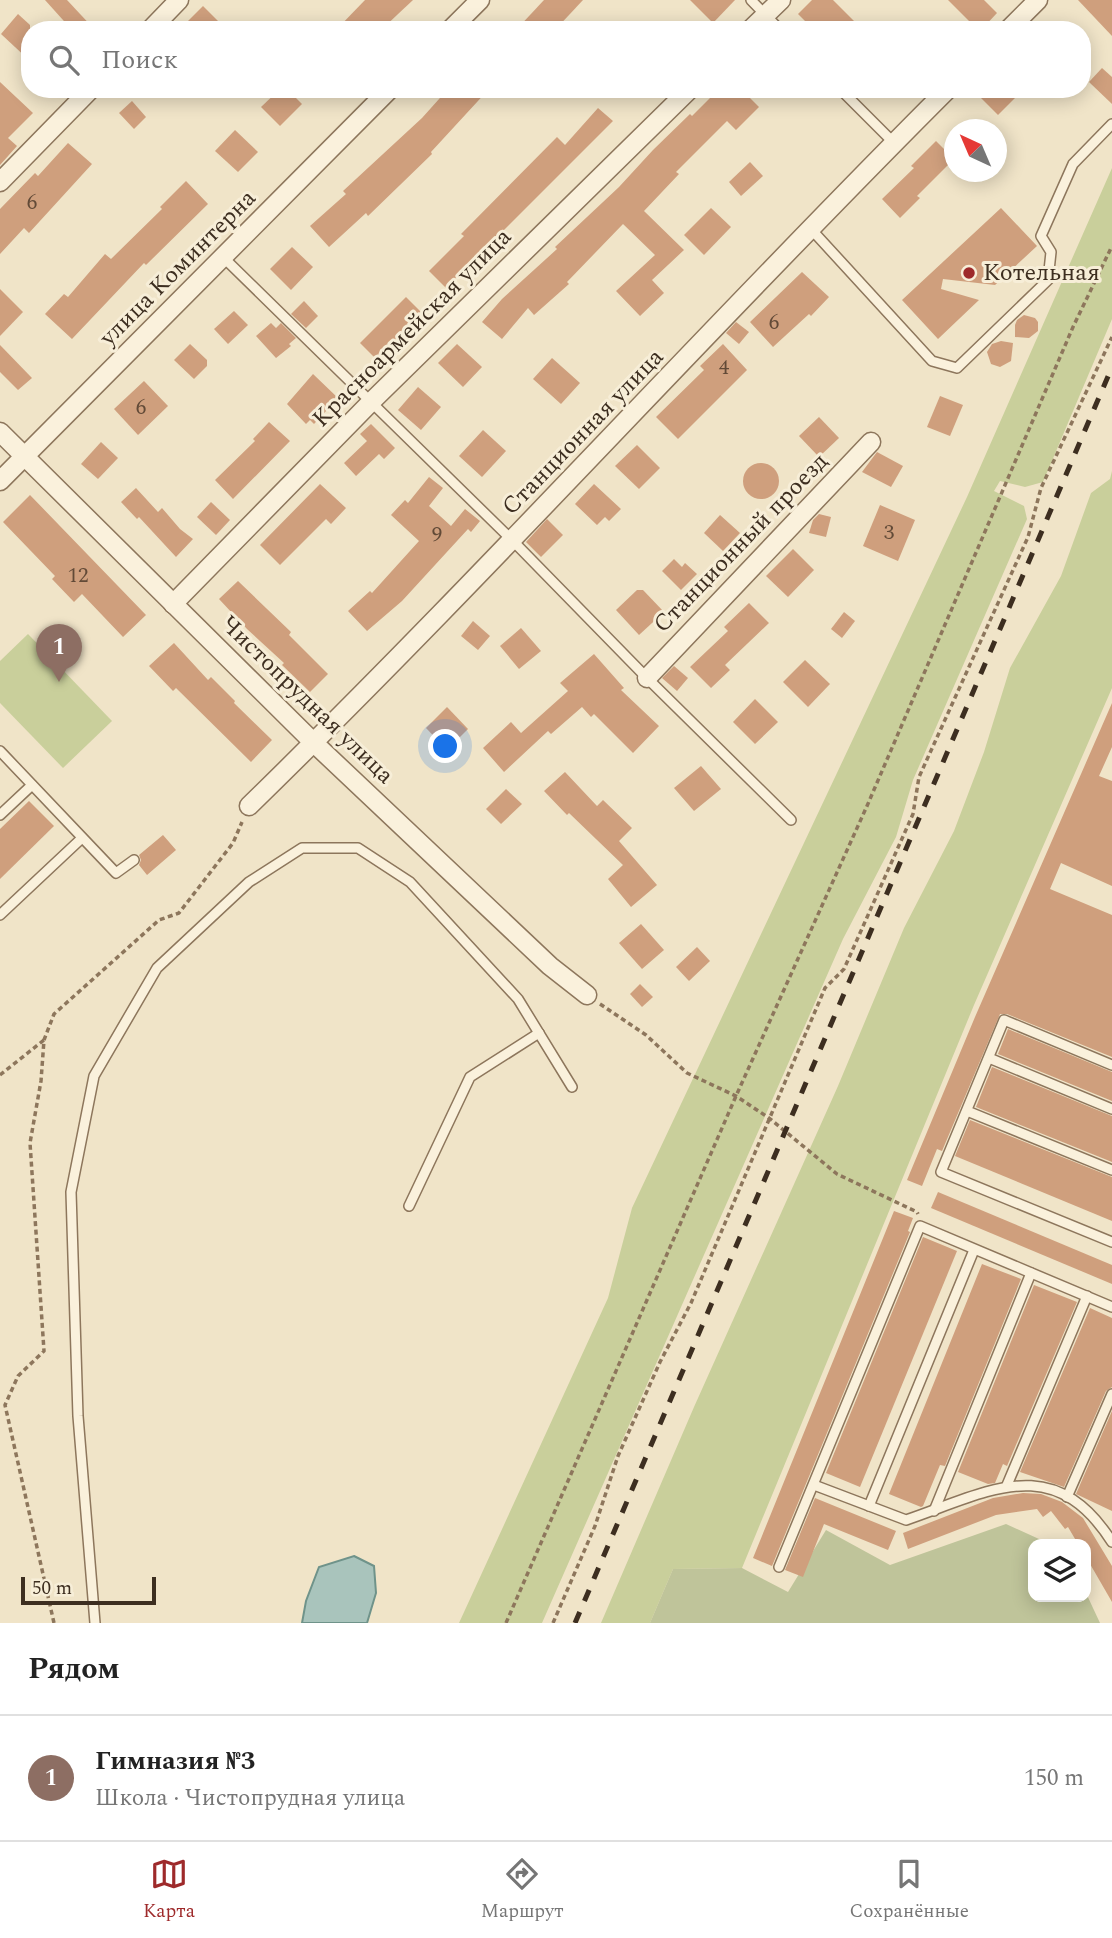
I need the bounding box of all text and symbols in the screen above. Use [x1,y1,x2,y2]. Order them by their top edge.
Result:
search box [21,21,1091,98]
text: Поиск [101,40,178,80]
icon: search [45,41,83,79]
north arrow [944,119,1007,182]
street label: улица Коминтерна [91,181,265,355]
house number: 6 [27,187,37,219]
street label: Красноармейская улица [304,220,520,436]
place label: Котельная [983,255,1100,291]
marker: Котельная [961,265,977,281]
house number: 6 [769,307,779,339]
street label: Станционная улица [494,340,673,524]
house number: 4 [719,352,730,384]
house number: 6 [136,392,146,424]
street label: Станционный проезд [645,445,837,641]
house number: 3 [884,517,895,549]
house number: 9 [432,519,442,551]
house number: 12 [68,560,89,592]
street label: Чистопрудная улица [212,607,402,793]
pin: 1 [36,624,82,682]
your location [428,729,462,763]
map controls [1028,1539,1091,1602]
button: layers [1028,1539,1091,1602]
scale bar [21,1574,156,1606]
text: 50 m [32,1574,72,1603]
text: Рядом [28,1646,120,1692]
text: Гимназия №3 [95,1741,255,1781]
text: 1 [45,1761,57,1796]
text: 150 m [1024,1761,1084,1796]
text: Школа · Чистопрудная улица [95,1781,405,1816]
tab: Карта [143,1855,195,1926]
tab: Маршрут [481,1855,564,1926]
tab: Сохранённые [849,1855,969,1926]

